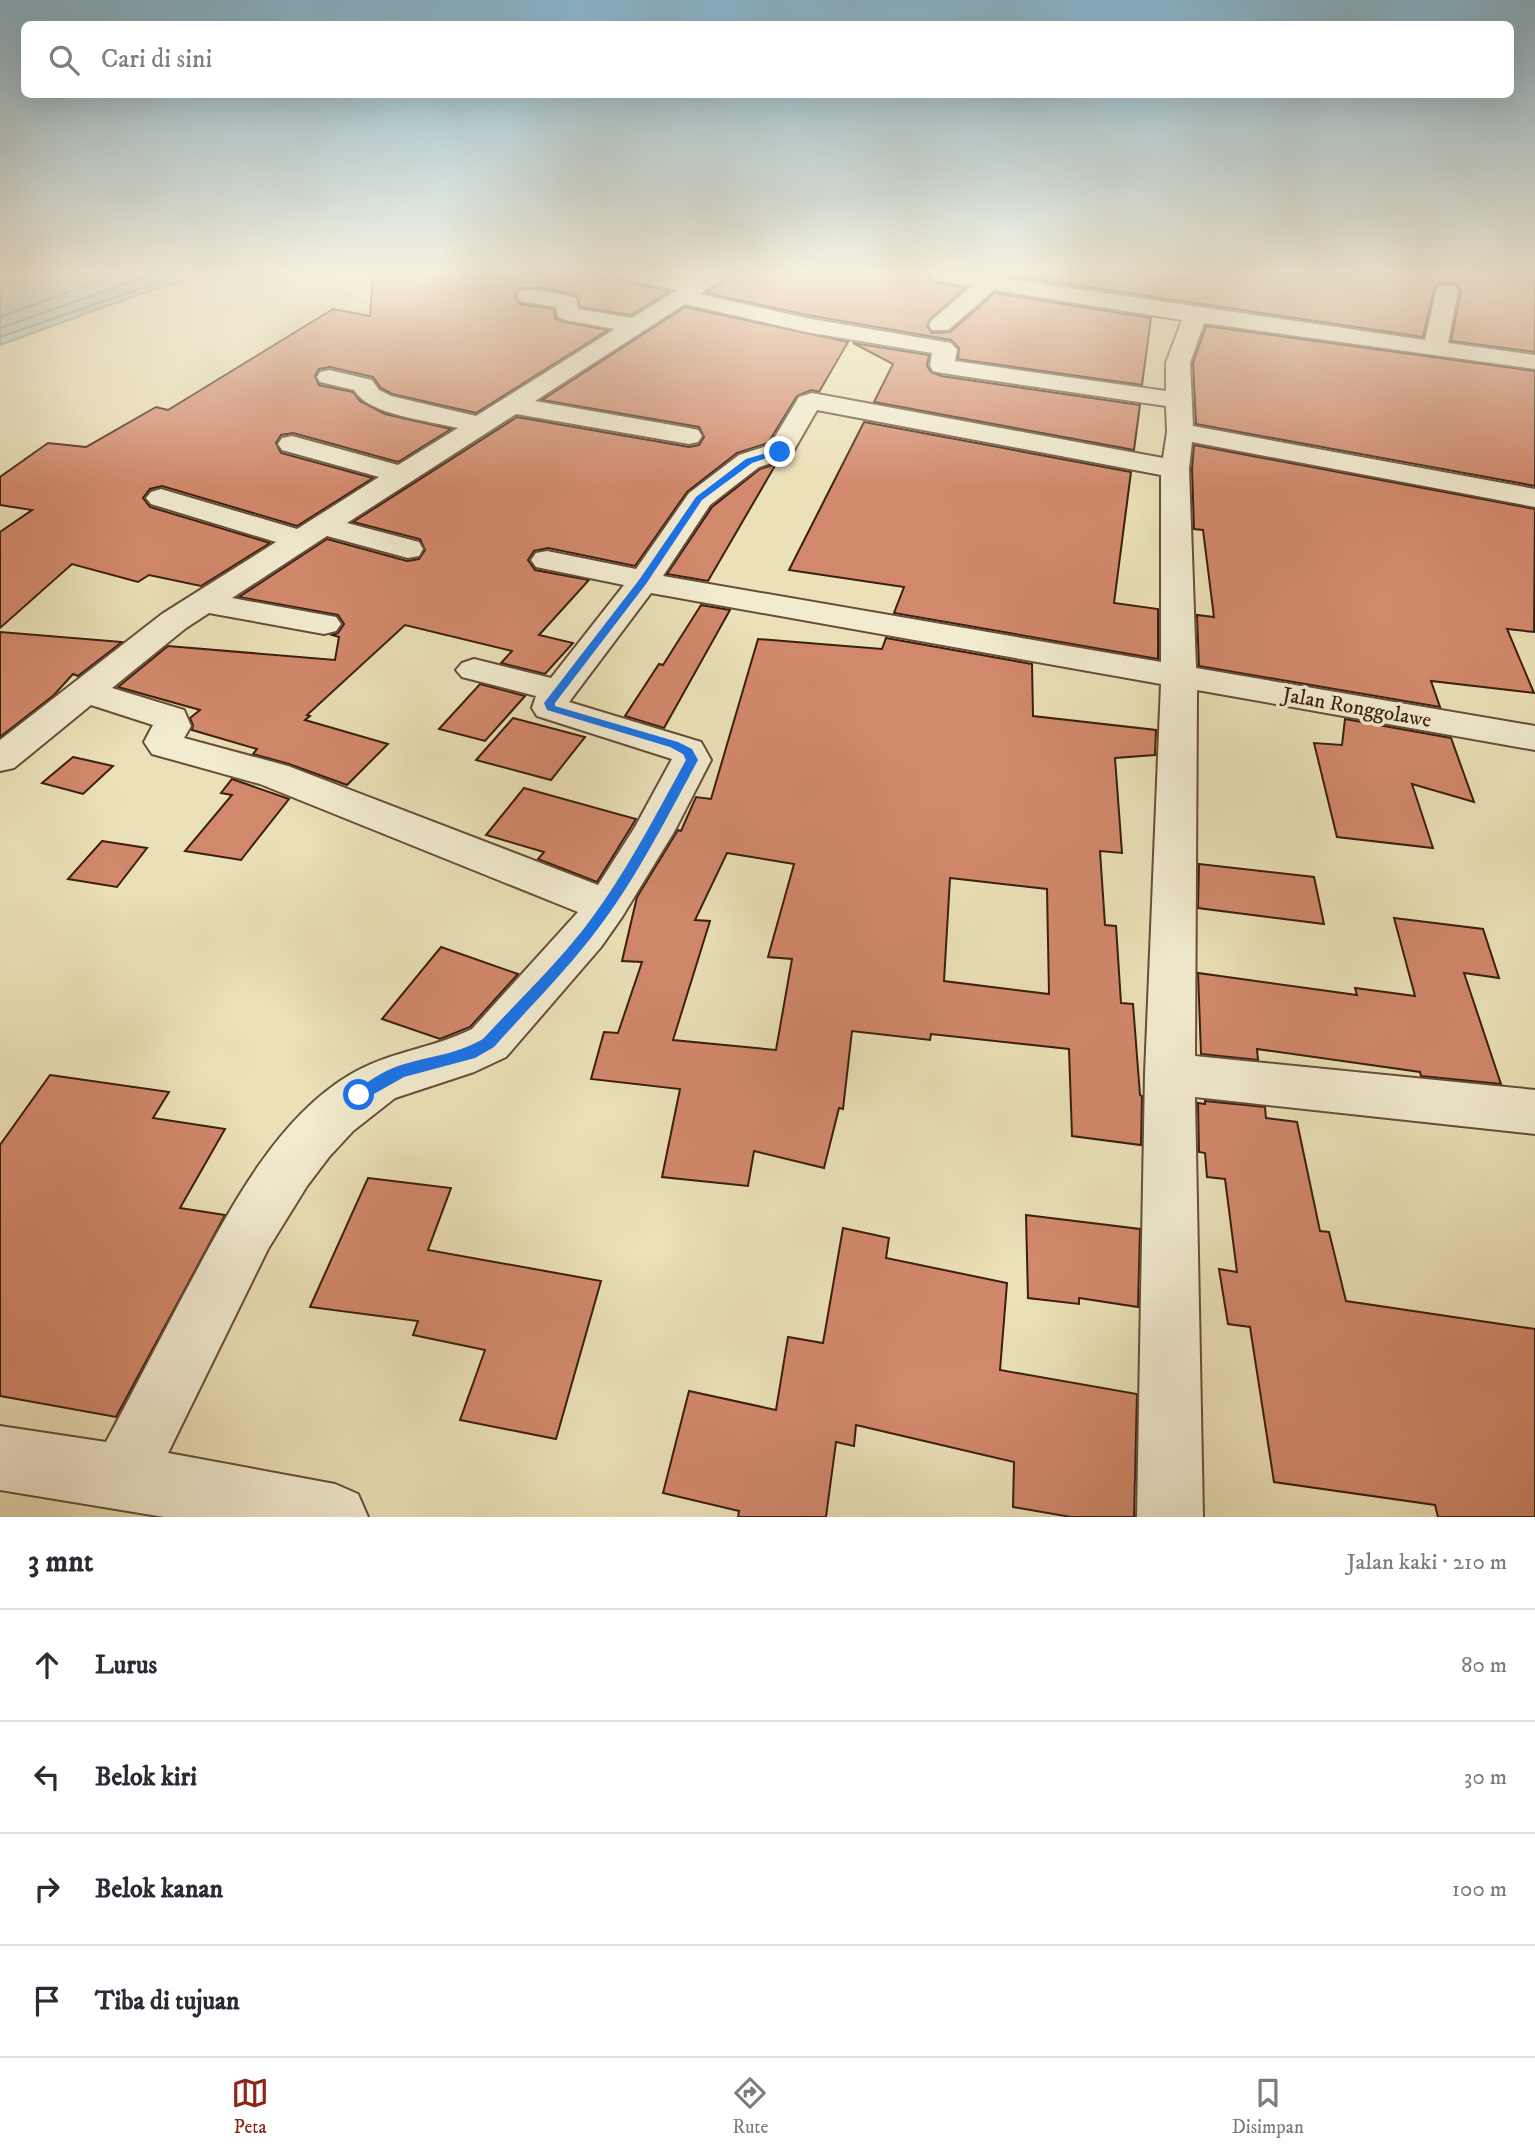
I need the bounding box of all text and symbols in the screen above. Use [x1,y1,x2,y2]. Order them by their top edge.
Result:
search box [21,21,1514,98]
icon: search [45,41,83,79]
text: Cari di sini [101,43,212,76]
route end [764,436,795,467]
street label: Jalan Ronggolawe [1279,682,1434,734]
route start [343,1079,374,1110]
text: 3 mnt [28,1544,93,1581]
text: Jalan kaki · 210 m [1347,1548,1507,1577]
icon: ahead [28,1646,66,1684]
text: Lurus [95,1649,157,1682]
text: 80 m [1461,1651,1507,1680]
icon: left [28,1758,66,1796]
text: Belok kiri [95,1761,197,1794]
text: 30 m [1464,1763,1507,1792]
icon: right [28,1870,66,1908]
text: Belok kanan [95,1873,223,1906]
text: 100 m [1452,1875,1507,1904]
icon: arrive [28,1982,66,2020]
text: Tiba di tujuan [95,1985,240,2018]
tab: Peta [231,2074,269,2139]
tab: Rute [731,2074,769,2139]
tab: Disimpan [1232,2074,1304,2139]

